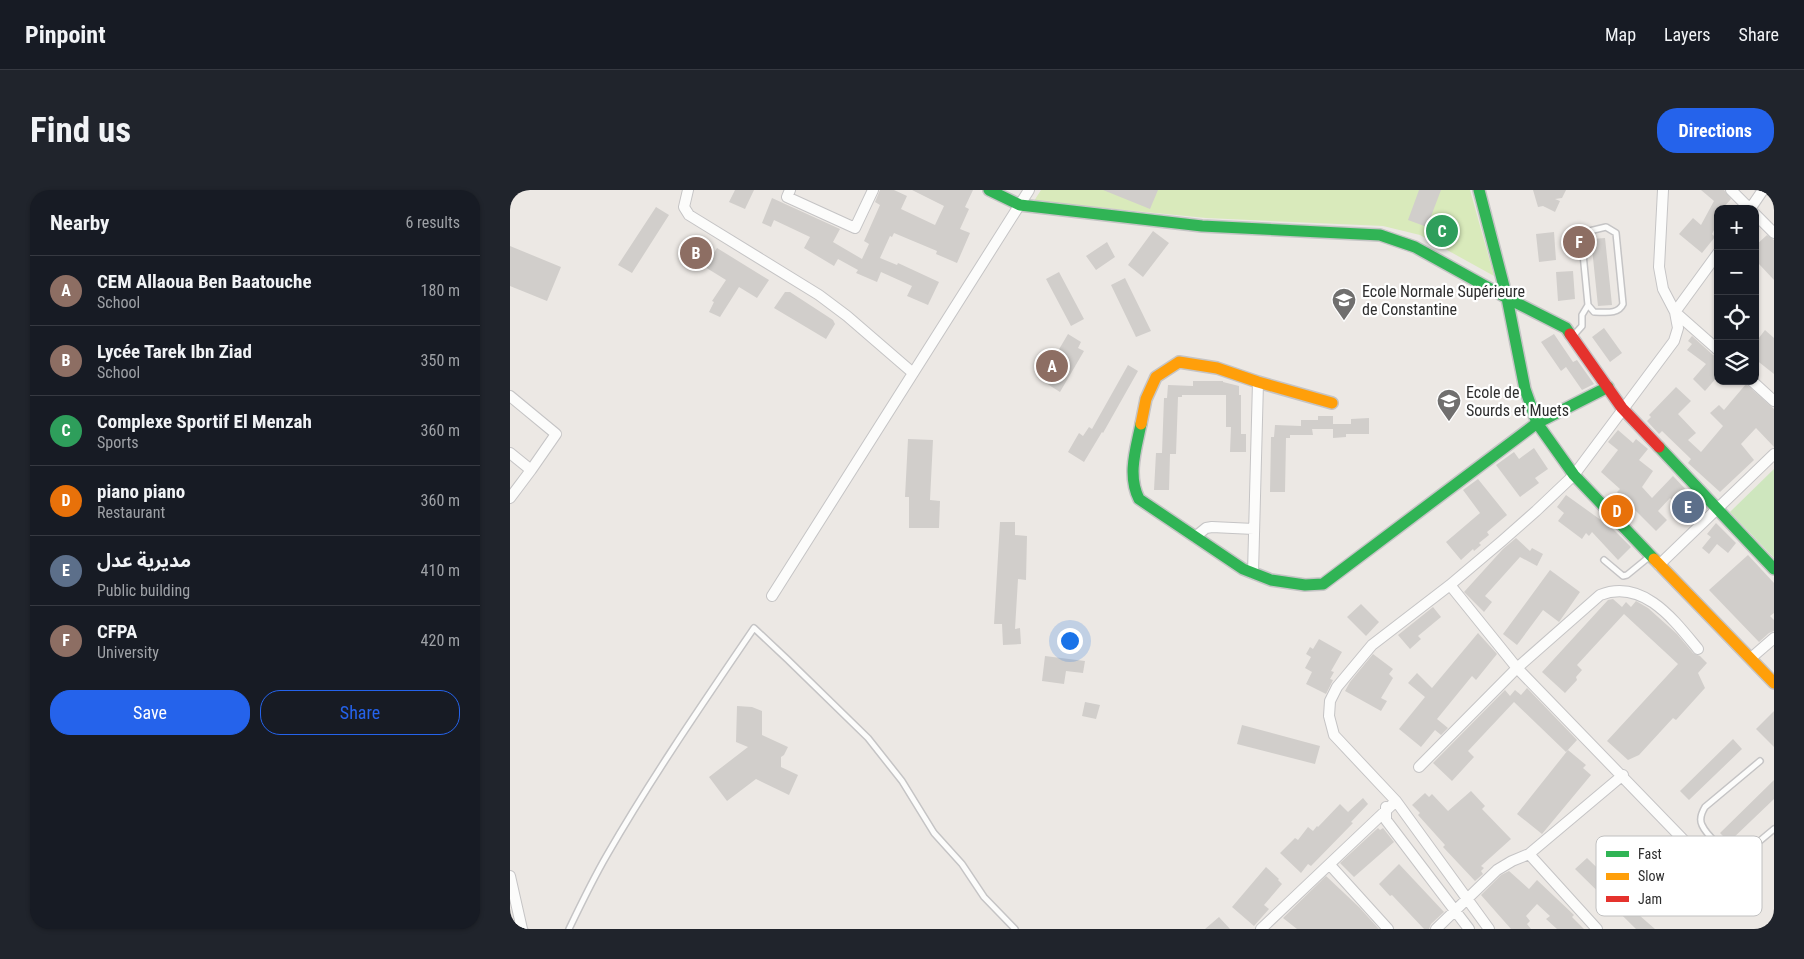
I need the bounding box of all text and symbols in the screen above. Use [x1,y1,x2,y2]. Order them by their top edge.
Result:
text: Pinpoint [25,21,106,49]
text: Map [1605,24,1636,45]
text: Layers [1664,24,1711,45]
text: Share [1739,24,1779,45]
button: Directions [1657,108,1774,153]
text: Find us [30,110,131,151]
map controls [1714,205,1759,385]
button: + [1714,205,1759,250]
text: Nearby [50,211,109,235]
pin: C [1426,212,1458,250]
text: 6 results [405,213,460,232]
pin: F [1563,223,1595,261]
pin: B [680,234,712,272]
button: − [1714,250,1759,295]
text: CEM Allaoua Ben Baatouche [97,270,312,293]
text: A [61,281,71,300]
text: 180 m [421,281,460,300]
place label: Ecole Normale Supérieure de Constantine [1362,282,1525,319]
school or university icon: Ecole Normale Supérieure de Constantine [1331,287,1357,321]
text: School [97,293,140,312]
button: locate [1714,295,1759,340]
text: Lycée Tarek Ibn Ziad [97,340,252,363]
button: layers [1714,340,1759,385]
pin: A [1036,347,1068,385]
text: B [62,351,70,370]
text: 350 m [421,351,460,370]
text: School [97,363,140,382]
place label: Ecole de Sourds et Muets [1466,383,1569,420]
school or university icon: Ecole de Sourds et Muets [1436,388,1462,422]
text: Complexe Sportif El Menzah [97,410,312,433]
text: C [61,421,71,440]
text: 360 m [421,421,460,440]
text: Sports [97,433,139,452]
text: piano piano [97,480,185,503]
pin: E [1672,488,1704,526]
text: D [61,491,71,510]
text: 360 m [421,491,460,510]
pin: D [1601,492,1633,530]
text: Restaurant [97,503,165,522]
text: مديرية عدل [97,549,191,572]
text: E [62,561,70,580]
text: 410 m [421,561,460,580]
text: Public building [97,581,190,600]
text: CFPA [97,620,137,643]
your location [1057,628,1083,654]
text: F [62,631,70,650]
text: 420 m [421,631,460,650]
text: University [97,643,159,662]
button: Save [50,690,250,735]
button: Share [260,690,460,735]
legend [1596,836,1762,916]
text: Fast [1638,846,1662,862]
text: Slow [1638,868,1665,884]
text: Jam [1638,891,1662,907]

